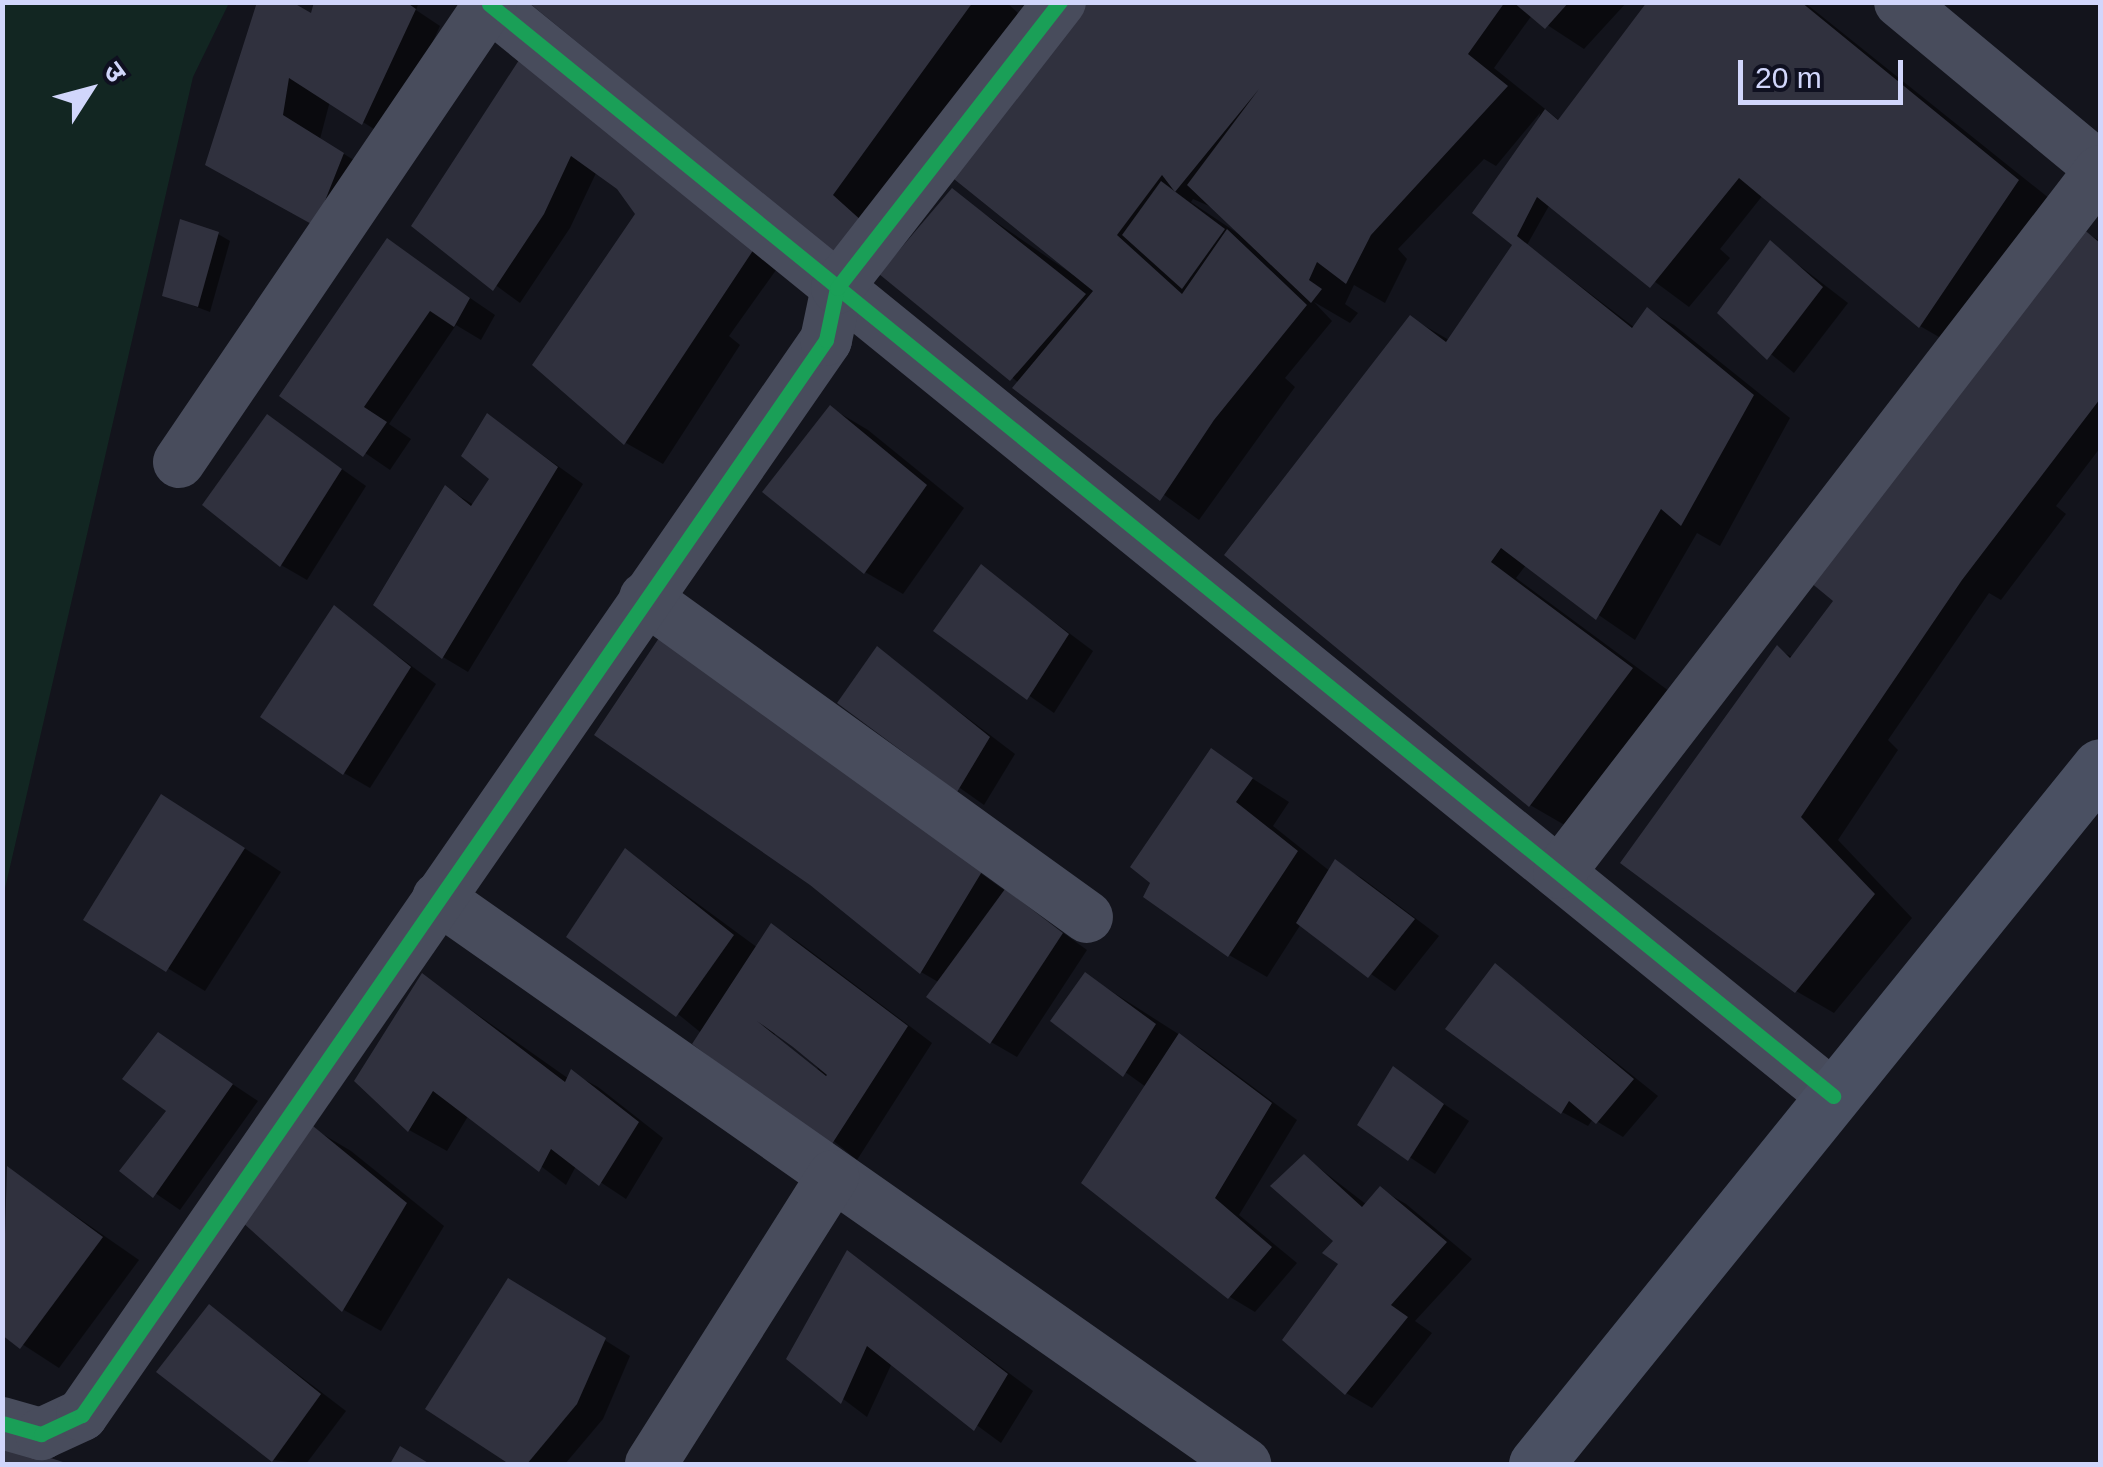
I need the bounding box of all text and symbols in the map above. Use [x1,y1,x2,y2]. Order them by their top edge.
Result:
north arrow [40,40,140,140]
scale bar [1743,40,1908,102]
text: उ [97,56,132,88]
text: 20 m [1755,61,1822,94]

